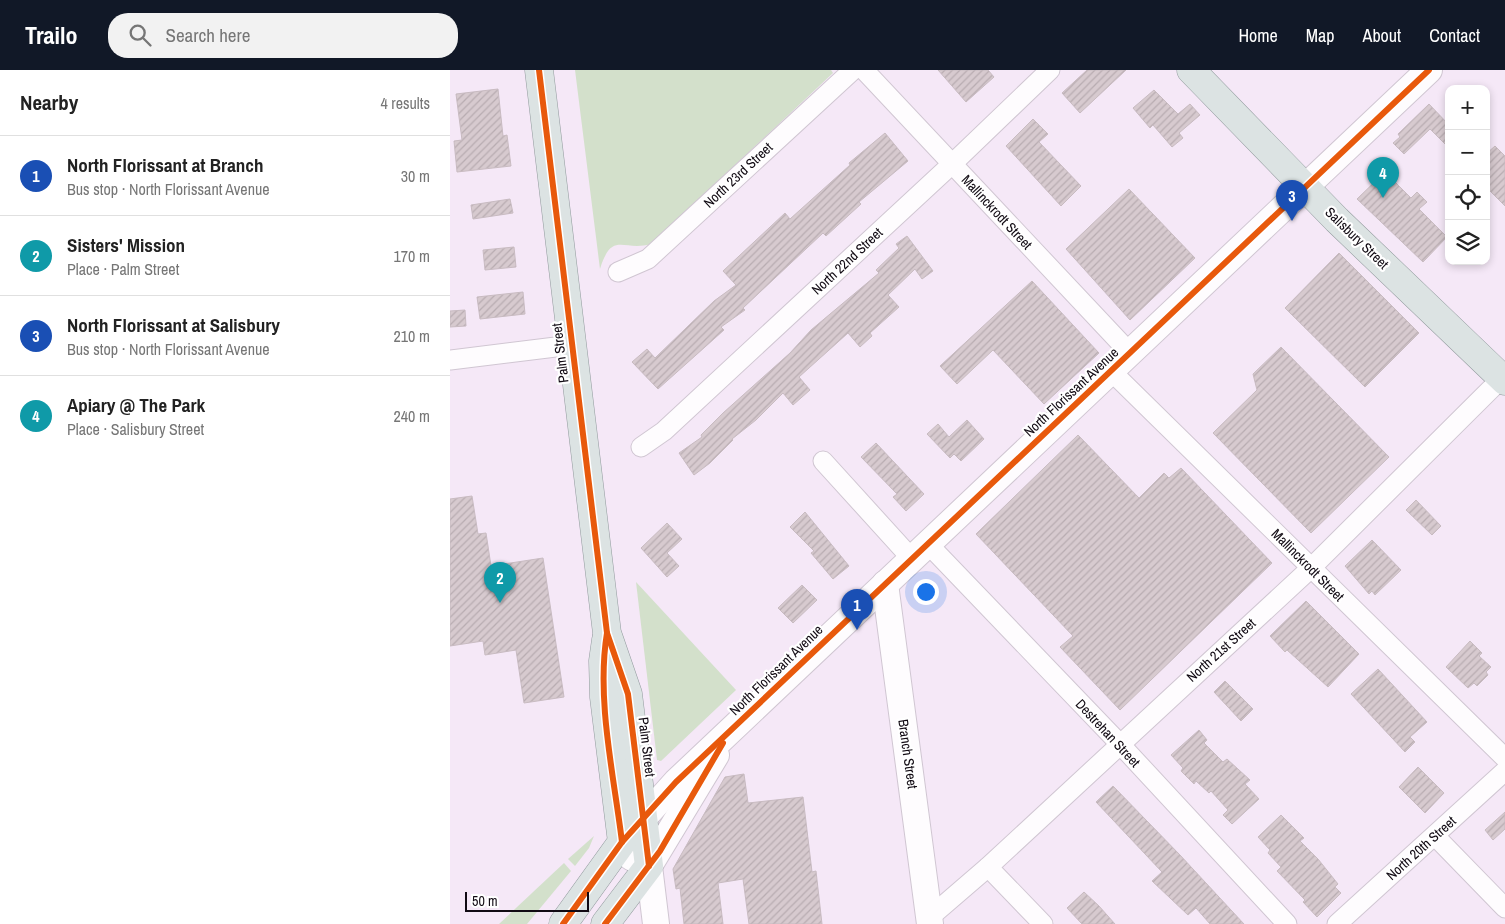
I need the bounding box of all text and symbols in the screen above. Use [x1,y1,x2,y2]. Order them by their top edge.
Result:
search box [108,13,458,58]
text: Trailo [25,19,78,51]
icon: search [126,21,154,49]
text: Search here [166,22,250,48]
text: Home [1238,23,1278,48]
text: Map [1306,23,1335,48]
text: About [1363,23,1401,48]
text: Contact [1429,23,1480,48]
map controls [1445,85,1490,265]
button: + [1445,85,1490,130]
text: Nearby [20,88,78,117]
text: 4 results [380,92,430,114]
button: − [1445,130,1490,175]
street label: North 23rd Street [700,138,776,212]
text: North Florissant at Branch [67,152,264,178]
pin: 4 [1367,157,1399,198]
text: 1 [32,165,40,187]
text: 30 m [401,165,430,187]
street label: Mallinckrodt Street [958,171,1036,253]
button: locate [1445,175,1490,220]
text: Bus stop · North Florissant Avenue [67,178,270,200]
pin: 3 [1276,180,1308,221]
street label: Salisbury Street [1321,203,1393,273]
button: layers [1445,220,1490,265]
street label: North 22nd Street [808,224,886,298]
text: Sisters' Mission [67,232,185,258]
text: 2 [32,245,40,267]
text: 170 m [394,245,430,267]
text: Place · Palm Street [67,258,179,280]
text: North Florissant at Salisbury [67,312,280,338]
street label: Palm Street [547,322,573,384]
text: 3 [32,325,40,347]
text: 210 m [394,325,430,347]
text: Bus stop · North Florissant Avenue [67,338,270,360]
street label: North Florissant Avenue [1020,343,1122,441]
text: Apiary @ The Park [67,392,205,418]
text: 4 [32,405,40,427]
text: 240 m [394,405,430,427]
text: Place · Salisbury Street [67,418,204,440]
street label: Mallinckrodt Street [1268,525,1348,605]
pin: 2 [484,562,516,603]
your location [913,579,939,605]
pin: 1 [841,589,873,630]
street label: North 21st Street [1183,614,1259,686]
street label: North Florissant Avenue [726,621,826,719]
street label: Destrehan Street [1072,695,1144,771]
street label: Palm Street [634,716,660,778]
street label: Branch Street [894,718,922,790]
street label: North 20th Street [1382,812,1460,884]
scale bar [465,889,589,912]
text: 50 m [472,892,498,910]

